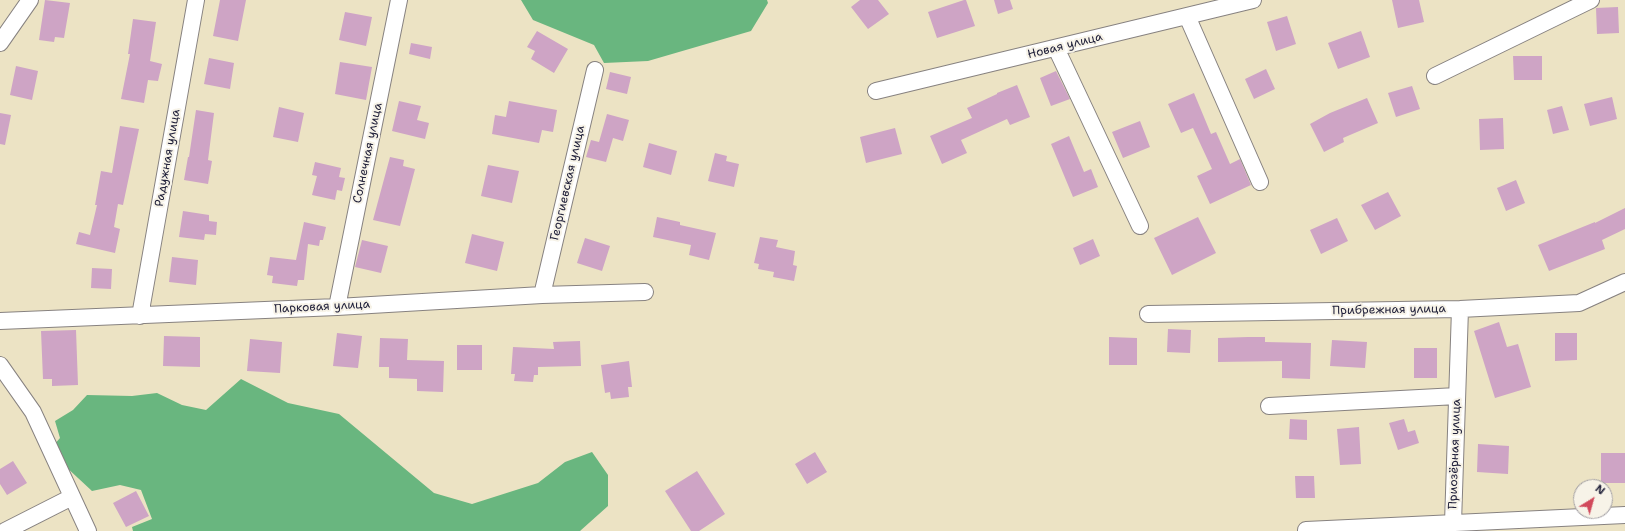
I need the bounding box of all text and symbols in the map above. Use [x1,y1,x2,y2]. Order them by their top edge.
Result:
street label: Новая улица [1026,30,1104,62]
street label: Солнечная улица [350,101,386,205]
street label: Радужная улица [152,108,184,208]
street label: Георгиевская улица [548,124,588,242]
street label: Парковая улица [274,297,370,317]
street label: Прибрежная улица [1332,302,1446,318]
street label: Приозёрная улица [1446,399,1464,509]
north arrow [1573,479,1613,519]
text: N [1592,481,1608,498]

